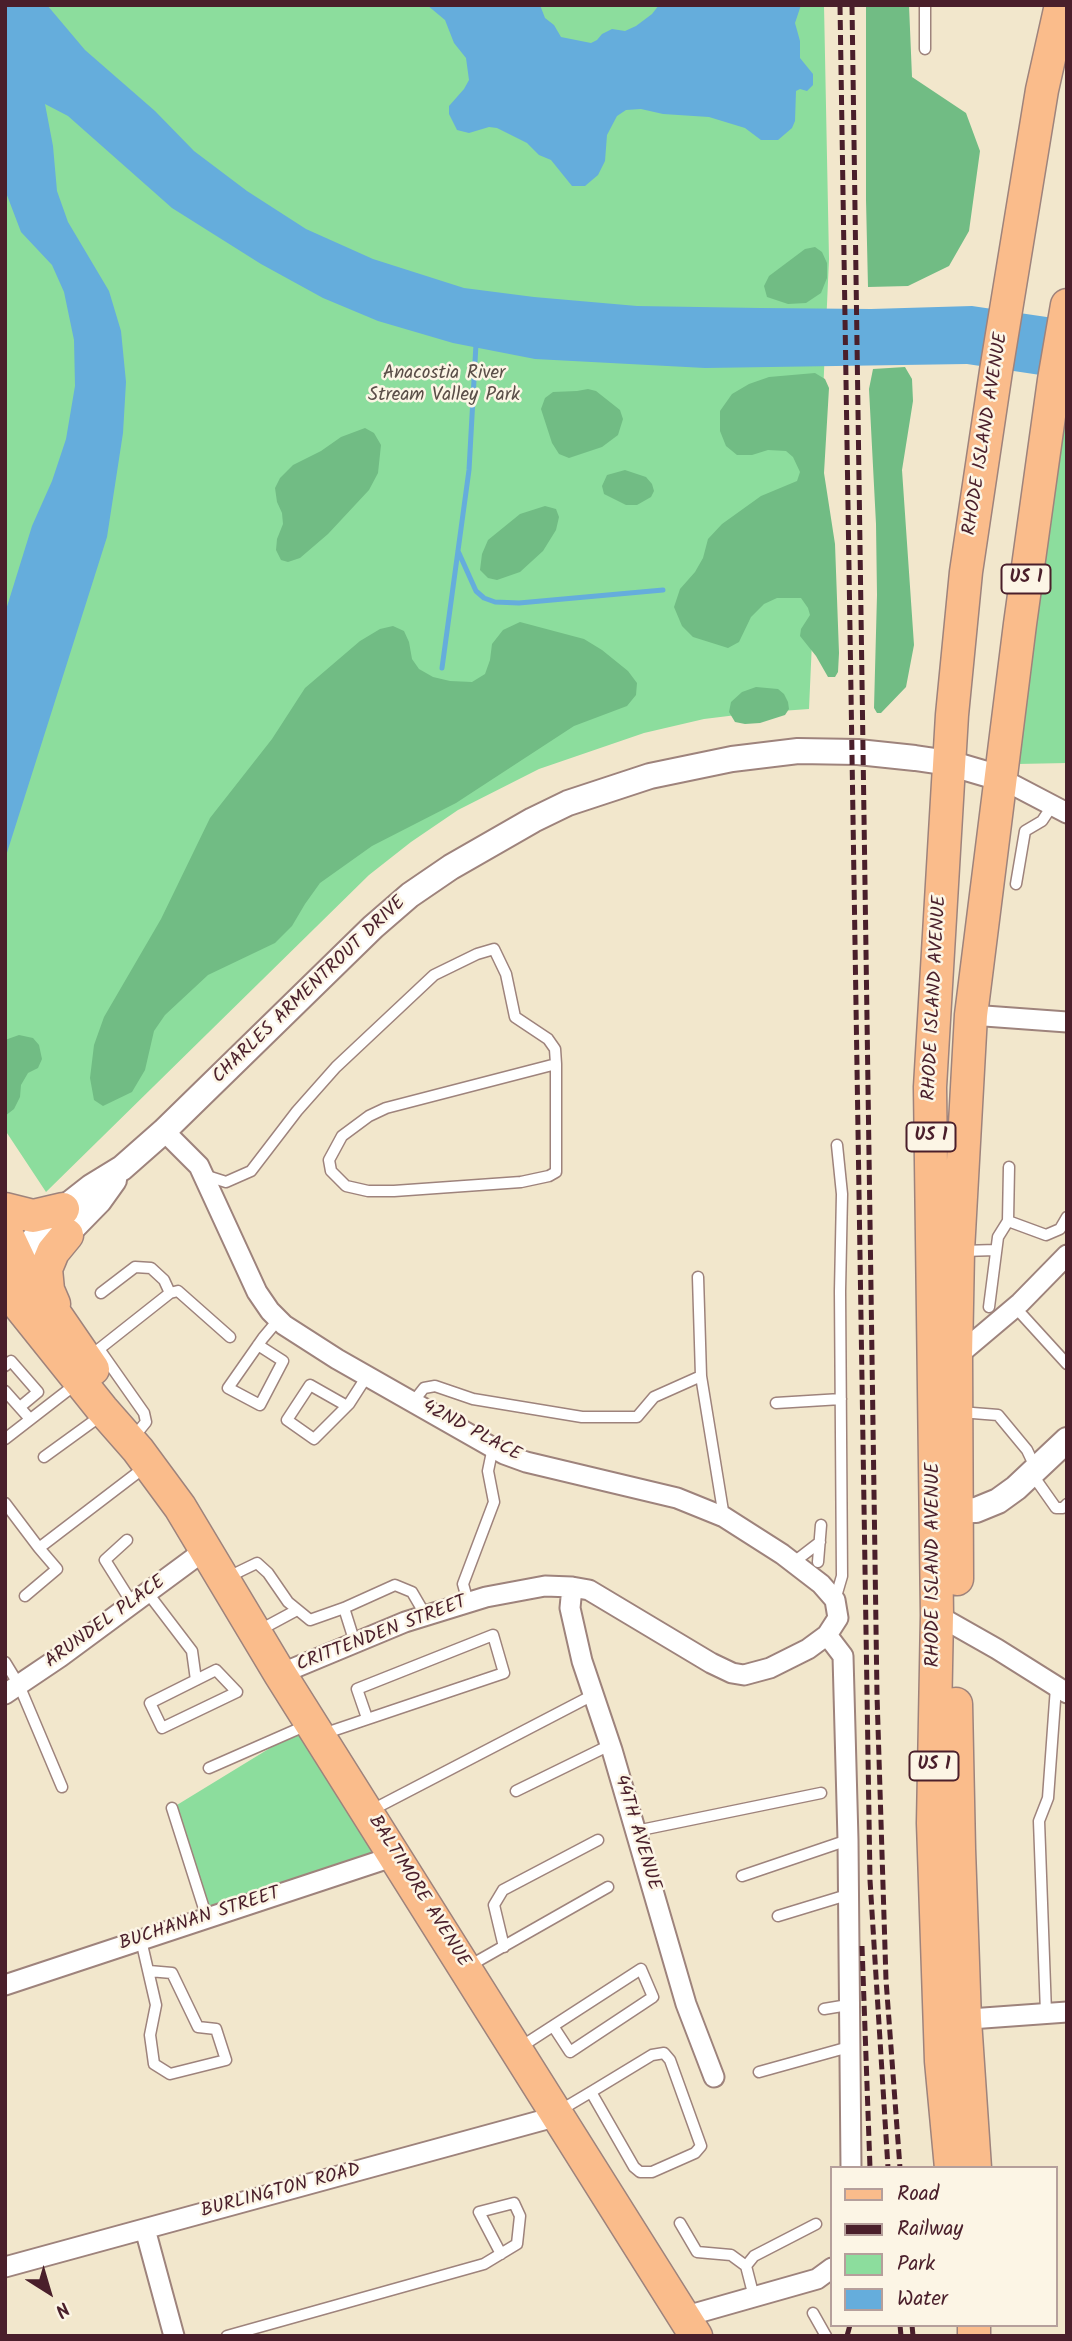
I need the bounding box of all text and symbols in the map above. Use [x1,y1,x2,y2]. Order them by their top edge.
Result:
street label: RHODE ISLAND AVENUE [960,331,1014,537]
park label: Anacostia River Stream Valley Park [368,364,520,408]
road number: US 1 [1002,564,1050,594]
street label: CHARLES ARMENTROUT DRIVE [209,892,411,1090]
street label: RHODE ISLAND AVENUE [919,895,953,1101]
road number: US 1 [906,1122,956,1152]
street label: 42ND PLACE [418,1396,524,1468]
street label: RHODE ISLAND AVENUE [924,1462,946,1668]
street label: ARUNDEL PLACE [41,1572,171,1674]
street label: CRITTENDEN STREET [294,1592,470,1678]
road number: US 1 [909,1751,958,1780]
street label: 44TH AVENUE [608,1772,664,1894]
street label: BALTIMORE AVENUE [362,1812,474,1972]
street label: BUCHANAN STREET [117,1883,283,1957]
street label: BURLINGTON ROAD [199,2160,363,2224]
legend [830,2166,1058,2327]
text: Road [897,2178,939,2211]
text: Railway [897,2213,963,2246]
text: Park [897,2248,935,2281]
north arrow [14,2257,84,2327]
text: Water [897,2283,948,2316]
text: N [48,2293,75,2324]

